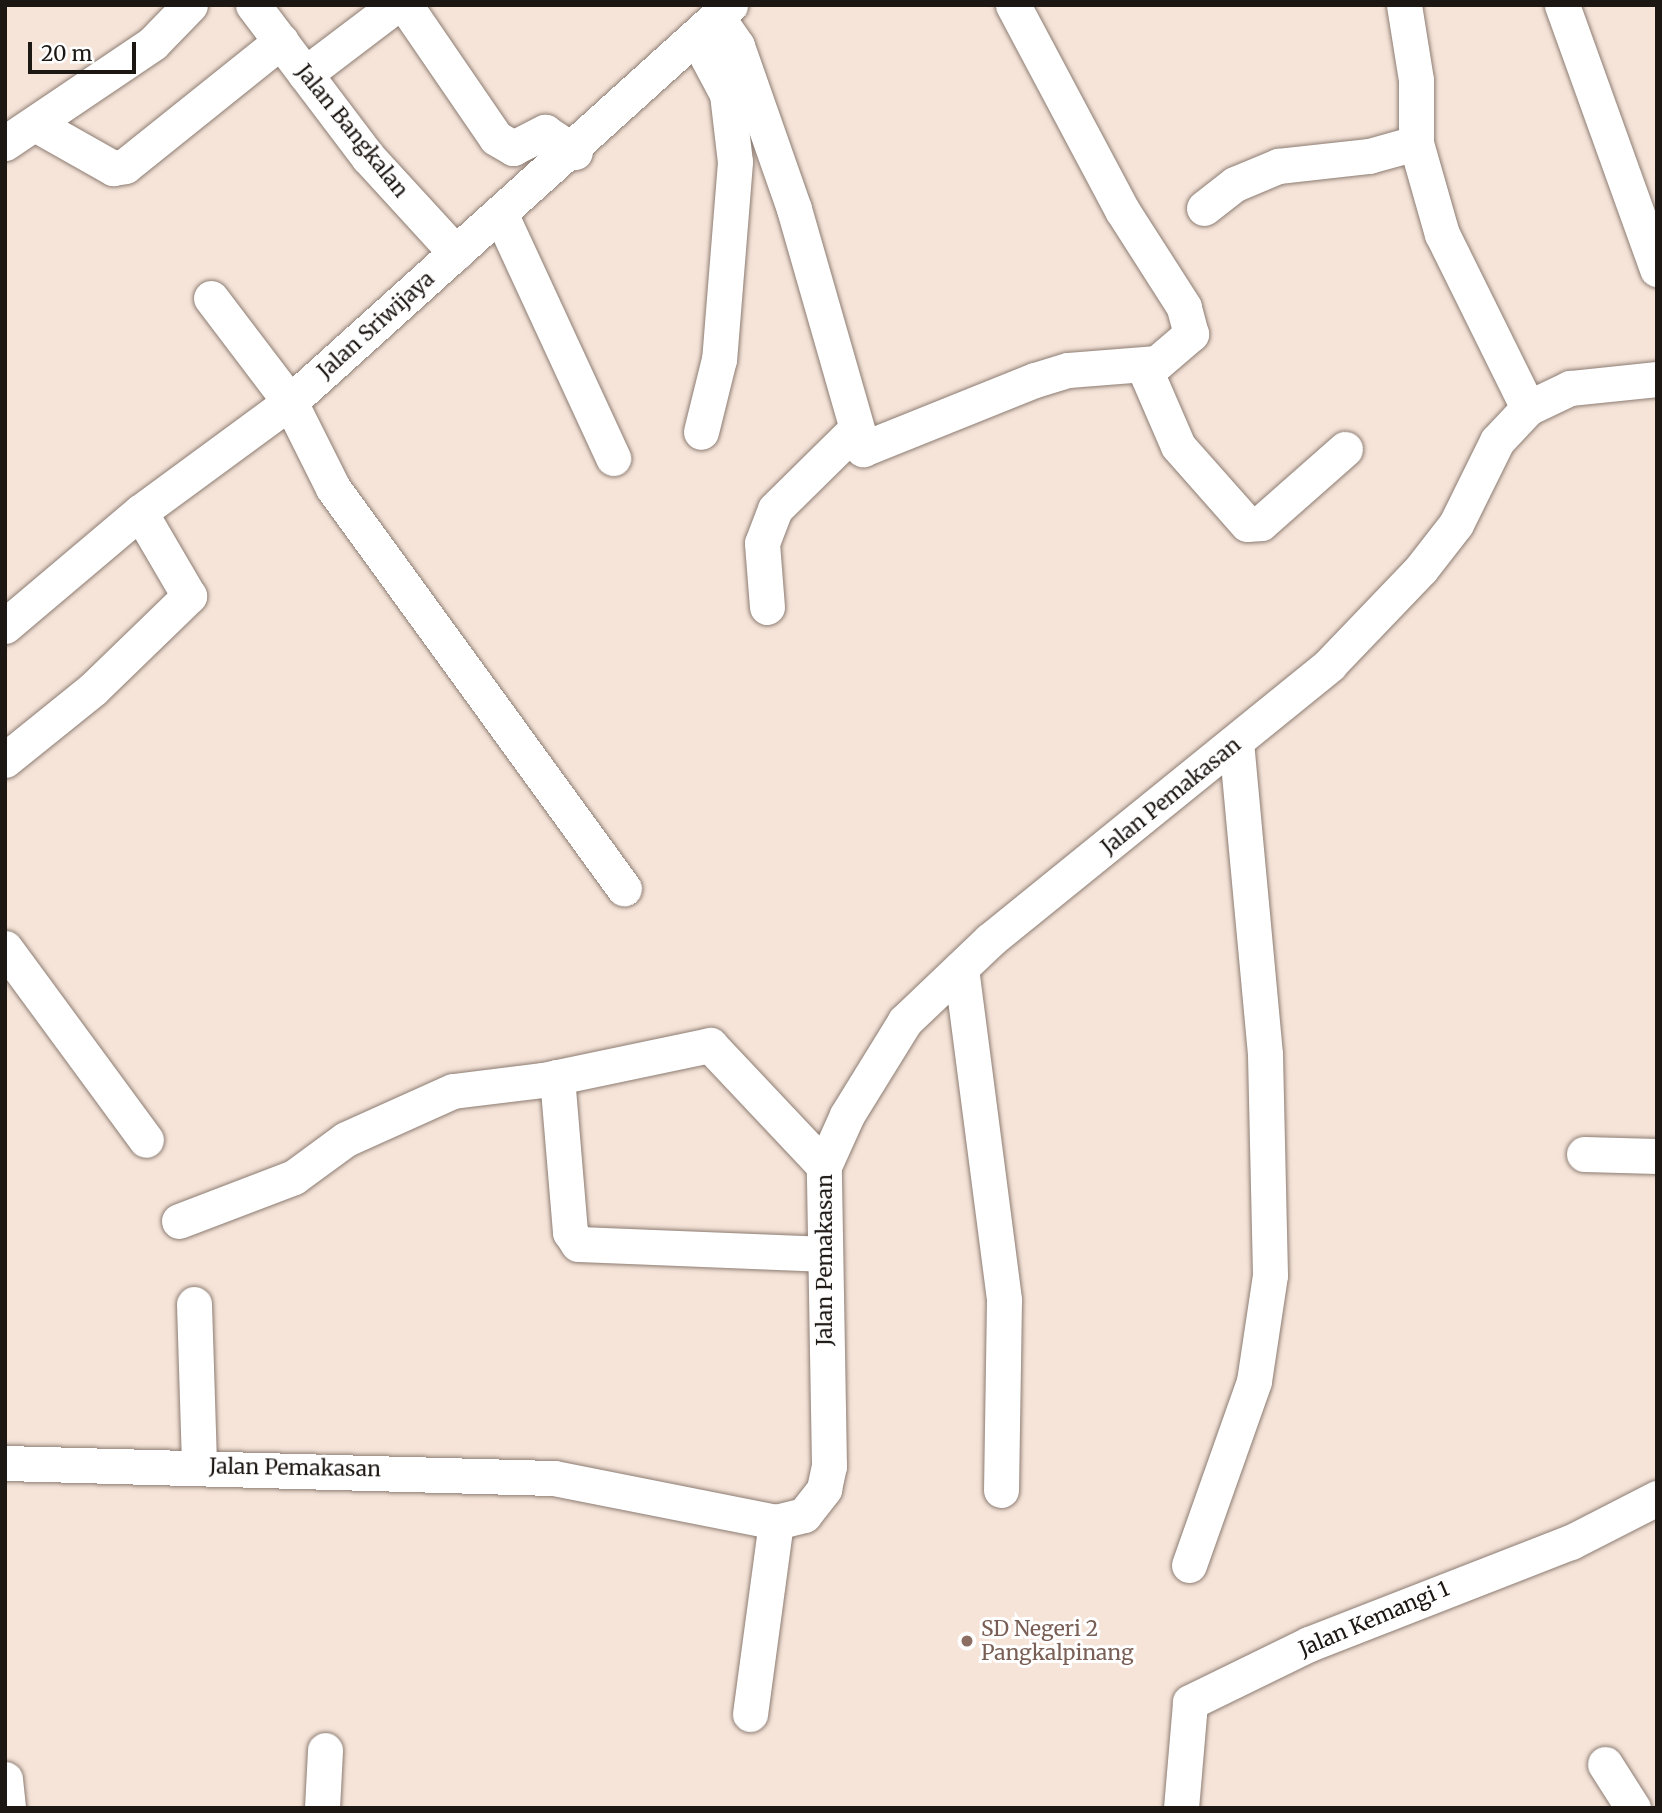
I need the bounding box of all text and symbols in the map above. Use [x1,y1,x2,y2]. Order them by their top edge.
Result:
scale bar [32,28,140,72]
text: 20 m [41,40,92,67]
street label: Jalan Bangkalan [291,59,413,203]
street label: Jalan Sriwijaya [313,266,439,384]
street label: Jalan Pemakasan [1096,732,1246,860]
street label: Jalan Pemakasan [812,1174,838,1346]
street label: Jalan Pemakasan [209,1454,381,1482]
street label: Jalan Kemangi 1 [1295,1576,1453,1662]
place label: SD Negeri 2 Pangkalpinang [981,1616,1134,1666]
marker: SD Negeri 2 Pangkalpinang [959,1633,975,1649]

